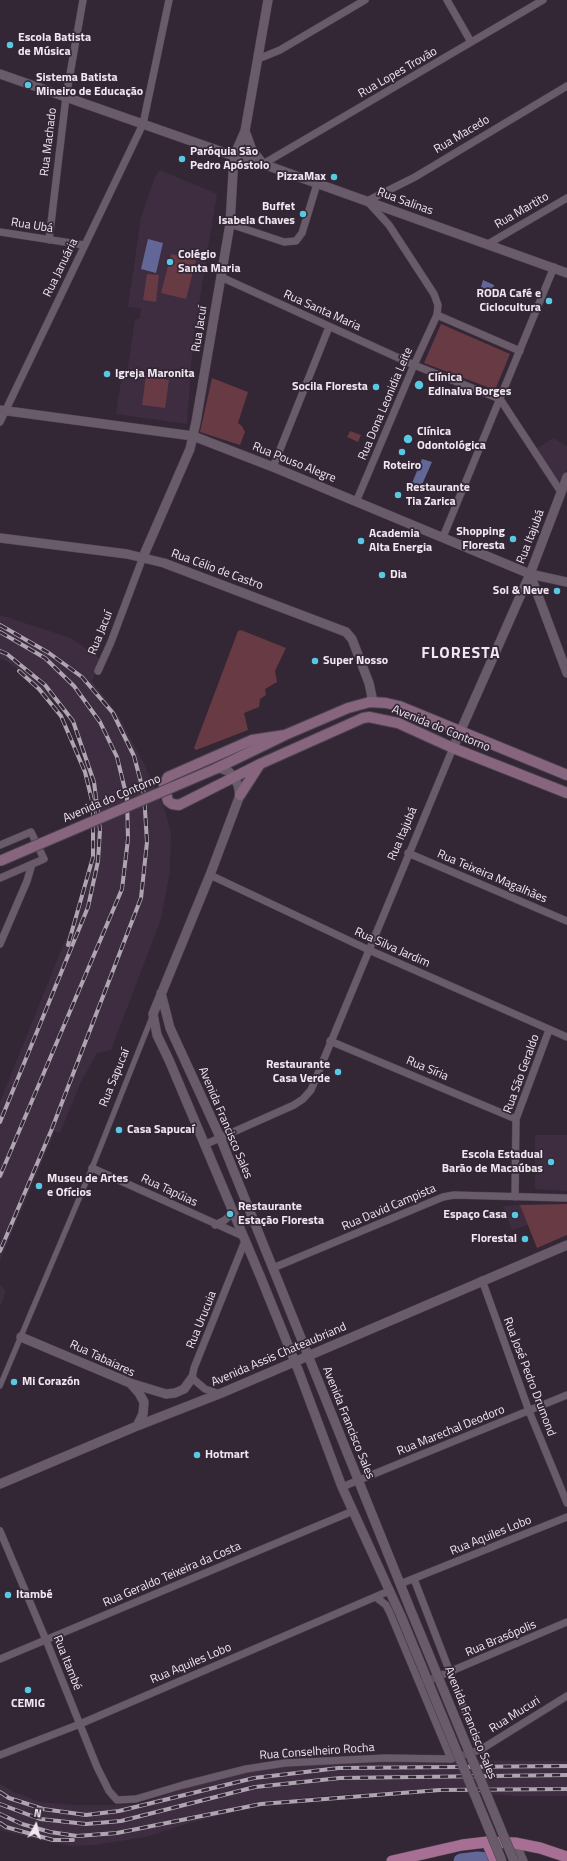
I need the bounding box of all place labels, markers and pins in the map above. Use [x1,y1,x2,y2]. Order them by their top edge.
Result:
place label: Escola Batista de Música [18,31,91,59]
marker: Escola Batista de Música [5,40,15,50]
place label: Sistema Batista Mineiro de Educação [36,71,143,99]
marker: Sistema Batista Mineiro de Educação [23,80,33,90]
place label: Paróquia São Pedro Apóstolo [190,145,269,173]
marker: Paróquia São Pedro Apóstolo [177,154,187,164]
place label: PizzaMax [277,170,326,184]
marker: PizzaMax [329,172,339,182]
place label: Buffet Isabela Chaves [218,200,295,228]
marker: Buffet Isabela Chaves [298,209,308,219]
place label: Colégio Santa Maria [178,248,241,276]
marker: Colégio Santa Maria [165,257,175,267]
place label: RODA Café e Ciclocultura [477,287,541,315]
marker: RODA Café e Ciclocultura [544,296,554,306]
place label: Igreja Maronita [115,367,195,381]
marker: Igreja Maronita [102,369,112,379]
place label: Clínica Edinalva Borges [428,371,511,399]
marker: Clínica Edinalva Borges [413,379,425,391]
place label: Socila Floresta [292,380,368,394]
marker: Socila Floresta [371,382,381,392]
place label: Clínica Odontológica [417,425,486,453]
marker: Clínica Odontológica [402,433,414,445]
marker: Roteiro [397,447,407,457]
place label: Roteiro [383,459,421,473]
place label: Restaurante Tia Zarica [406,481,470,509]
marker: Restaurante Tia Zarica [393,490,403,500]
place label: Shopping Floresta [456,525,505,553]
place label: Academia Alta Energia [369,527,432,555]
marker: Shopping Floresta [508,534,518,544]
marker: Academia Alta Energia [356,536,366,546]
place label: Dia [390,568,407,582]
marker: Dia [377,570,387,580]
place label: Sol & Neve [493,584,549,598]
marker: Sol & Neve [552,586,562,596]
place label: Super Nosso [323,654,388,668]
marker: Super Nosso [310,656,320,666]
place label: Restaurante Casa Verde [266,1058,330,1086]
marker: Restaurante Casa Verde [333,1067,343,1077]
place label: Casa Sapucaí [127,1123,194,1137]
marker: Casa Sapucaí [114,1125,124,1135]
place label: Escola Estadual Barão de Macaúbas [442,1148,543,1176]
marker: Escola Estadual Barão de Macaúbas [546,1157,556,1167]
place label: Museu de Artes e Ofícios [47,1172,128,1200]
marker: Museu de Artes e Ofícios [34,1181,44,1191]
place label: Restaurante Estação Floresta [238,1200,324,1228]
place label: Espaço Casa [443,1208,507,1222]
marker: Restaurante Estação Floresta [225,1209,235,1219]
marker: Espaço Casa [510,1210,520,1220]
place label: Florestal [471,1232,517,1246]
marker: Florestal [520,1234,530,1244]
place label: Mi Corazón [22,1375,80,1389]
marker: Mi Corazón [9,1377,19,1387]
place label: Hotmart [205,1448,249,1462]
marker: Hotmart [192,1450,202,1460]
place label: Itambé [16,1588,53,1602]
marker: Itambé [3,1590,13,1600]
marker: CEMIG [23,1685,33,1695]
place label: CEMIG [11,1697,45,1711]

